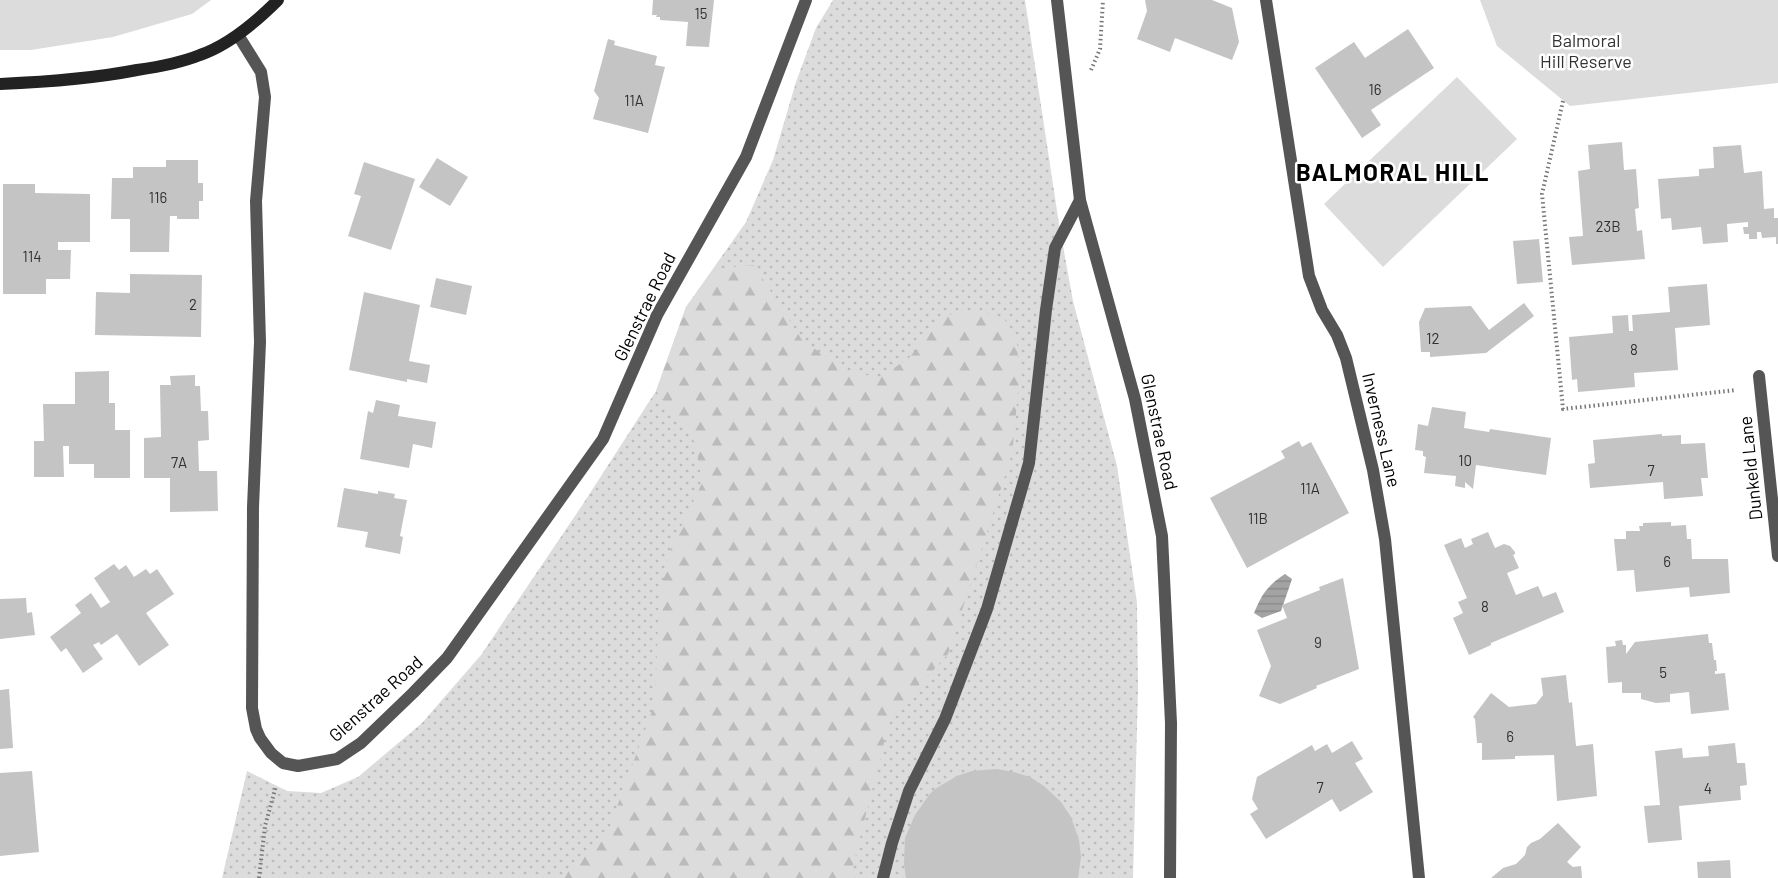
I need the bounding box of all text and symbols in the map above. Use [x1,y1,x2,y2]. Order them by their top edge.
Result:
house number: 15 [695,4,707,22]
park label: Balmoral Hill Reserve [1540,29,1632,72]
house number: 16 [1369,80,1381,98]
house number: 11A [624,91,644,109]
district label: BALMORAL HILL [1296,157,1490,186]
house number: 116 [149,188,167,206]
house number: 23B [1595,217,1621,235]
house number: 114 [23,247,41,265]
street label: Glenstrae Road [608,249,680,365]
house number: 2 [189,295,197,313]
house number: 12 [1426,329,1440,347]
house number: 8 [1630,340,1638,358]
street label: Inverness Lane [1358,370,1406,489]
street label: Glenstrae Road [1137,372,1183,492]
street label: Dunkeld Lane [1734,415,1766,521]
house number: 10 [1458,451,1472,469]
house number: 7A [171,453,187,471]
house number: 7 [1647,461,1655,479]
house number: 11A [1300,479,1320,497]
house number: 11B [1248,509,1268,527]
house number: 6 [1663,552,1671,570]
house number: 8 [1481,597,1489,615]
house number: 9 [1314,633,1322,651]
street label: Glenstrae Road [324,650,427,746]
house number: 5 [1659,663,1667,681]
house number: 6 [1506,727,1514,745]
house number: 7 [1316,778,1324,796]
house number: 4 [1704,779,1712,797]

